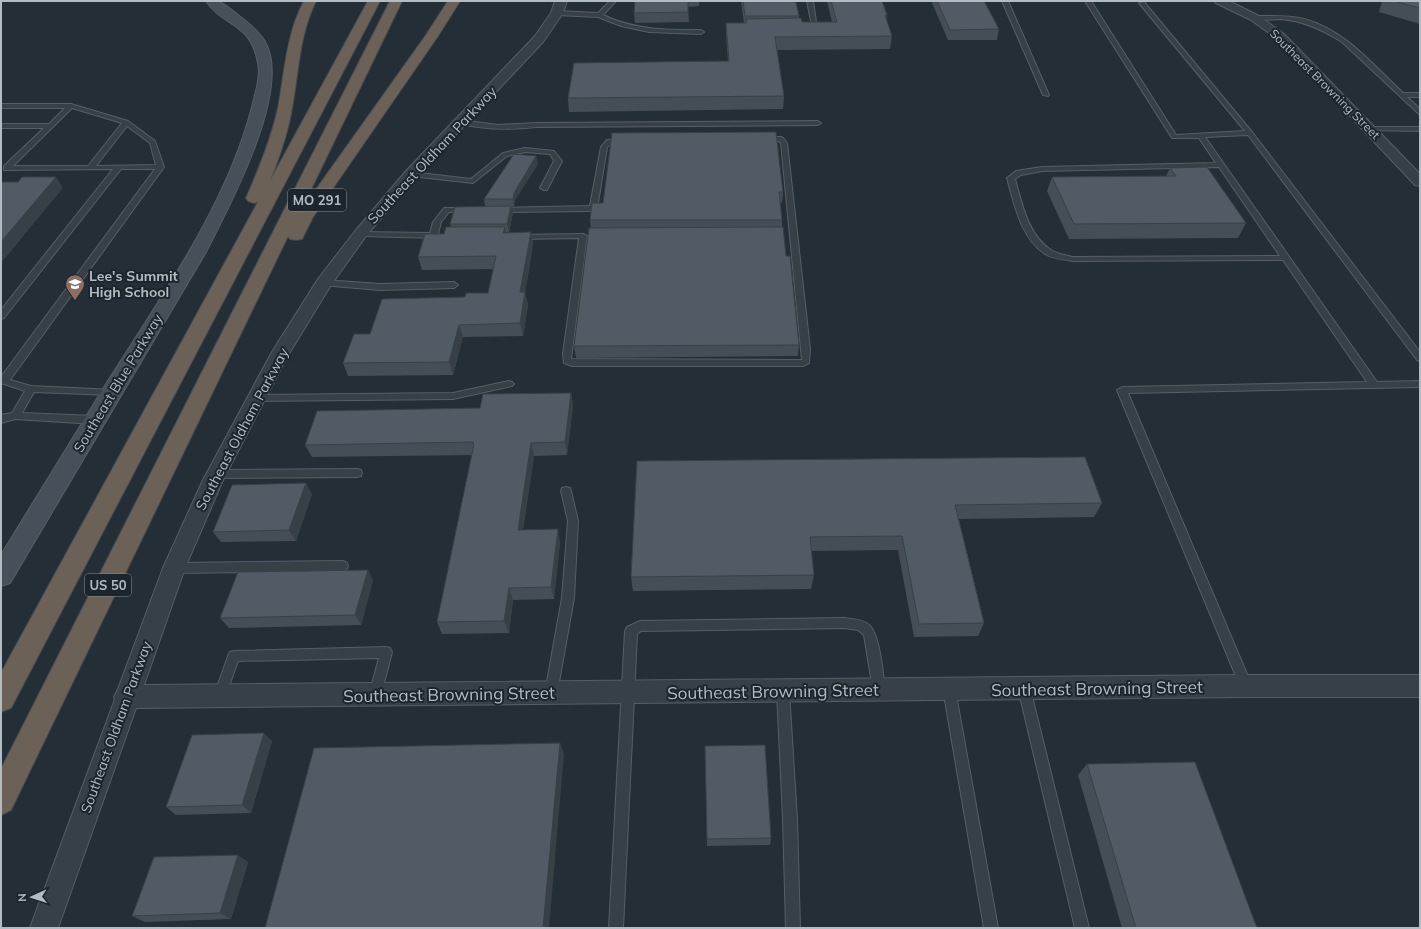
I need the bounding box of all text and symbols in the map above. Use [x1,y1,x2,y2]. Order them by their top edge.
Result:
street label: Southeast Browning Street [1267,26,1383,142]
street label: Southeast Oldham Parkway [364,82,501,227]
road number: MO 291 [288,189,346,211]
place label: Lee's Summit High School [89,267,179,301]
school or university icon: Lee's Summit High School [64,273,86,301]
street label: Southeast Blue Parkway [69,310,167,456]
street label: Southeast Oldham Parkway [191,344,293,513]
road number: US 50 [85,574,131,596]
street label: Southeast Oldham Parkway [77,638,156,815]
street label: Southeast Browning Street [991,676,1203,700]
street label: Southeast Browning Street [667,679,879,703]
street label: Southeast Browning Street [343,682,555,706]
north arrow [12,877,52,917]
text: N [15,893,29,902]

